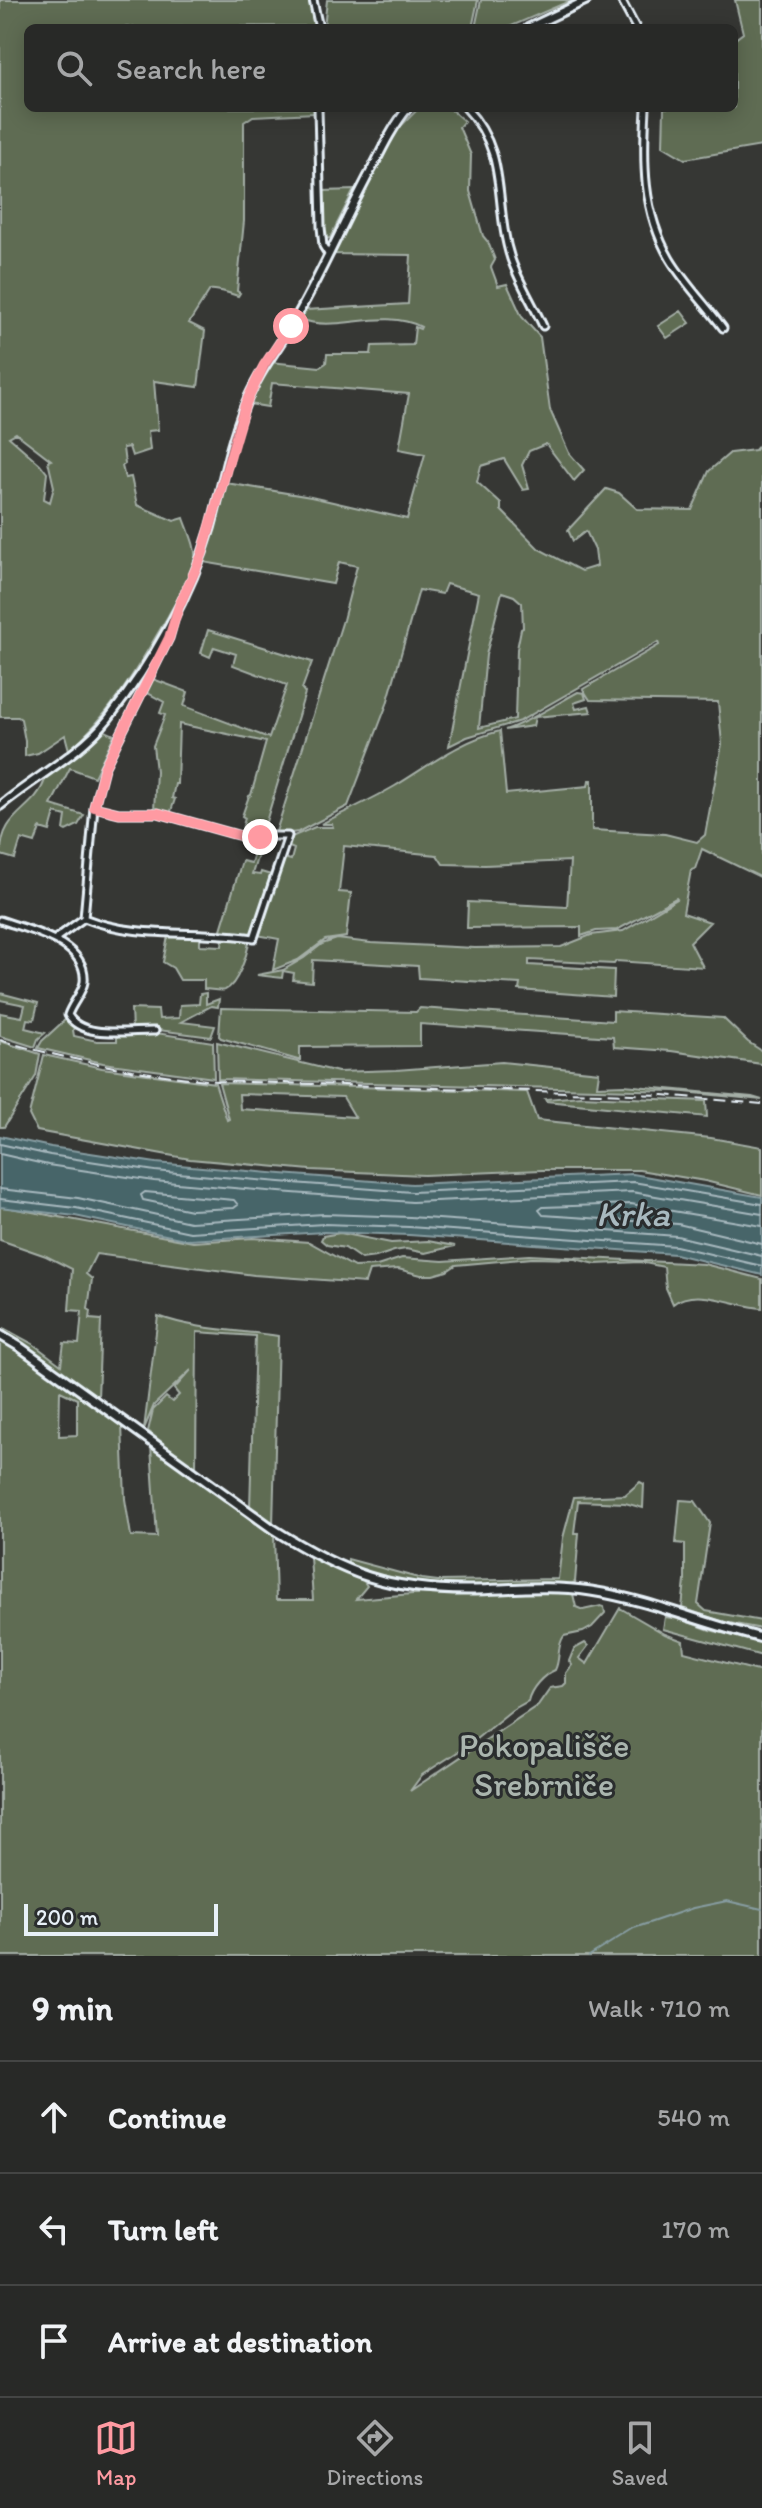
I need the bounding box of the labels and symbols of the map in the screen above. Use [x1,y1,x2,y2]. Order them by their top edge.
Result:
route start [273,308,309,344]
route end [242,819,278,855]
water label: Krka [596,1192,670,1235]
park label: Pokopališče Srebrniče [459,1725,629,1805]
scale bar [24,1900,218,1936]

